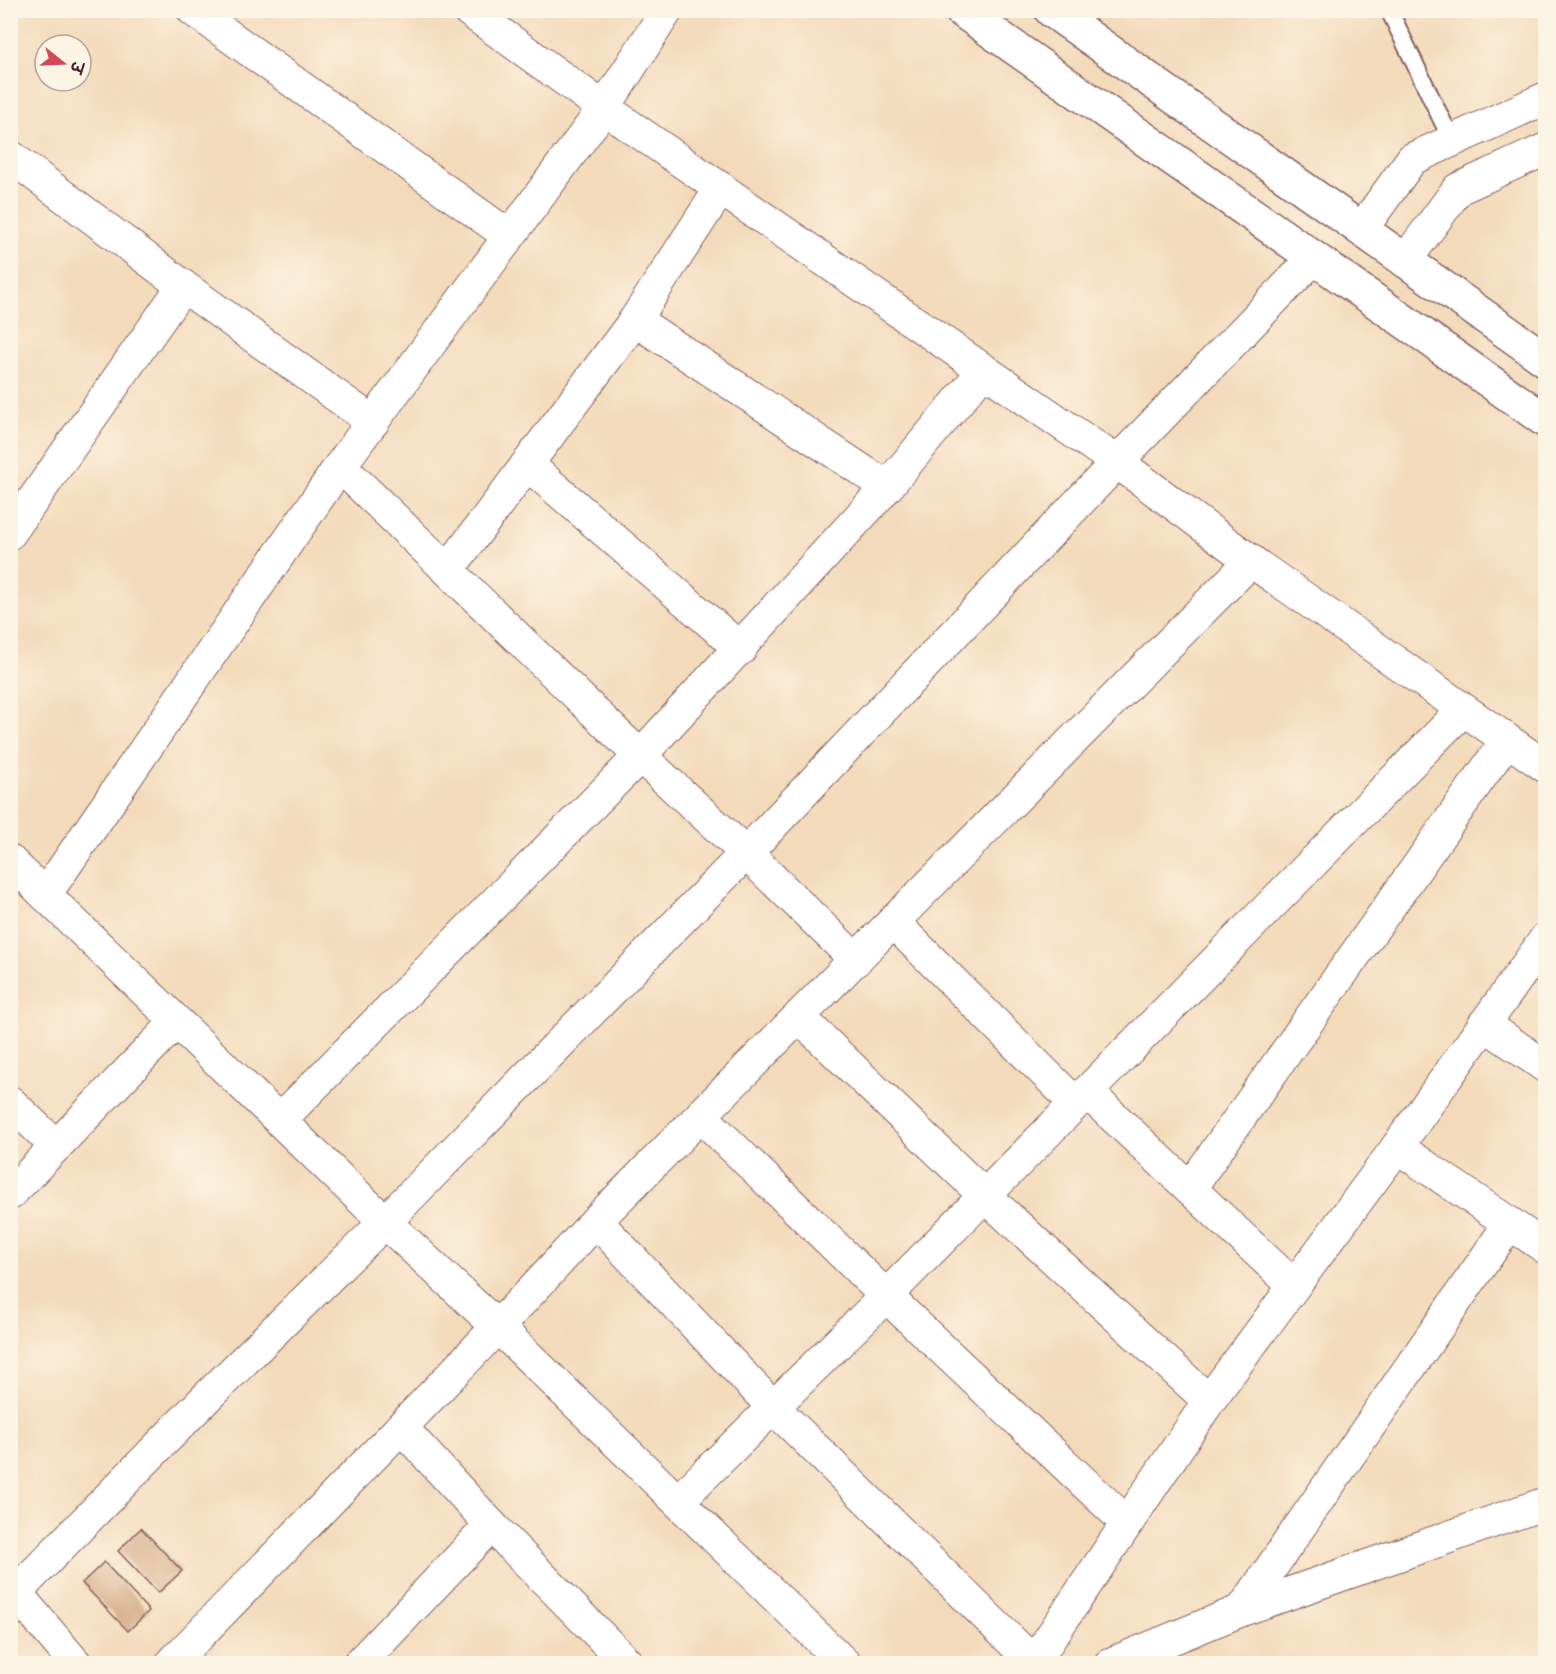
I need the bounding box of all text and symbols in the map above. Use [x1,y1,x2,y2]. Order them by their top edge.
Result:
north arrow [33,33,93,93]
text: उ [62,56,89,77]

